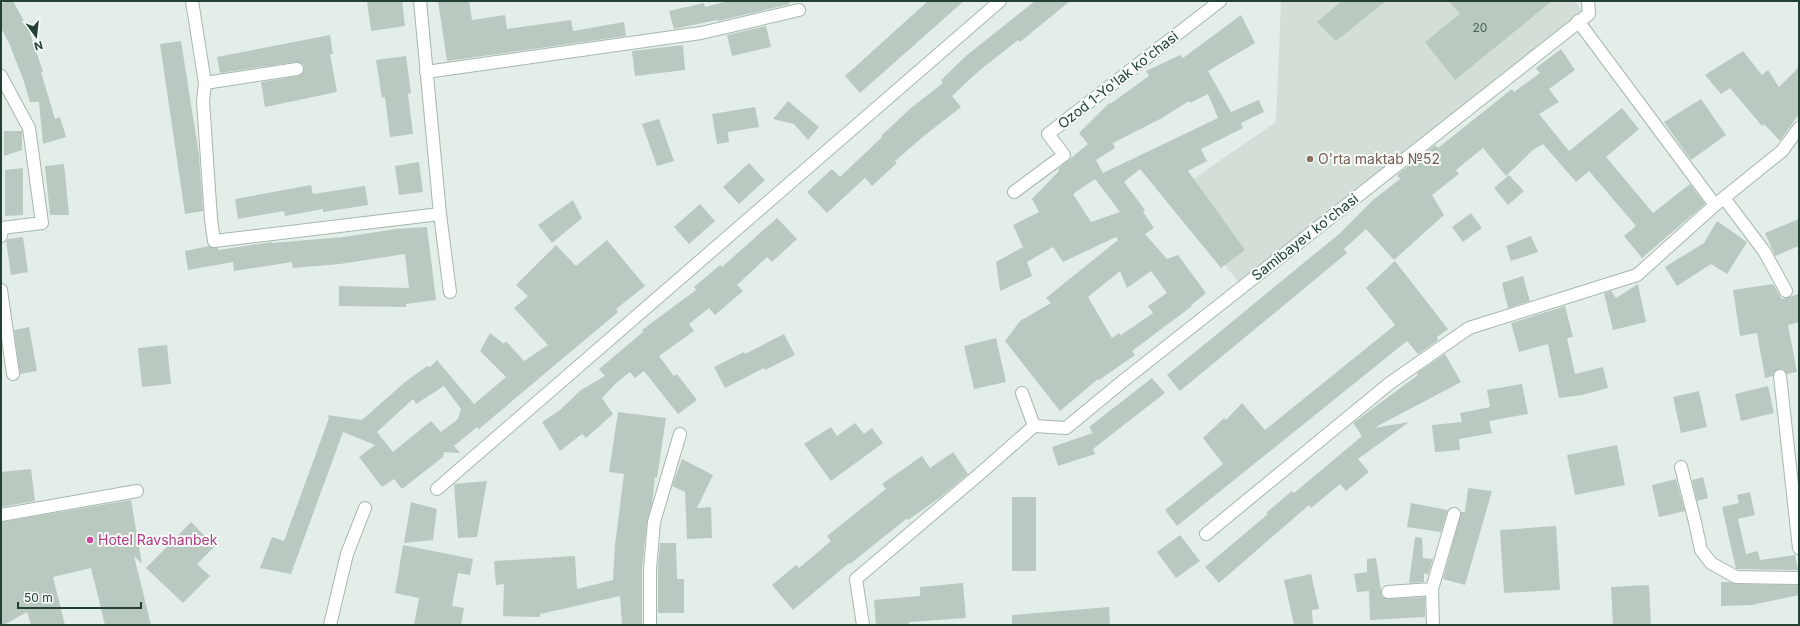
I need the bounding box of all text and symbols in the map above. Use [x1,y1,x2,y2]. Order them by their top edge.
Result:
north arrow [16,16,56,56]
house number: 20 [1473,20,1487,35]
street label: Ozod 1-Yo'lak ko'chasi [1054,27,1181,132]
text: N [33,38,44,54]
place label: O'rta maktab №52 [1318,150,1440,167]
marker: O'rta maktab №52 [1305,154,1315,164]
street label: Samibayev ko'chasi [1248,190,1361,284]
place label: Hotel Ravshanbek [98,531,218,548]
marker: Hotel Ravshanbek [85,535,95,545]
scale bar [18,584,141,610]
text: 50 m [24,590,53,605]

